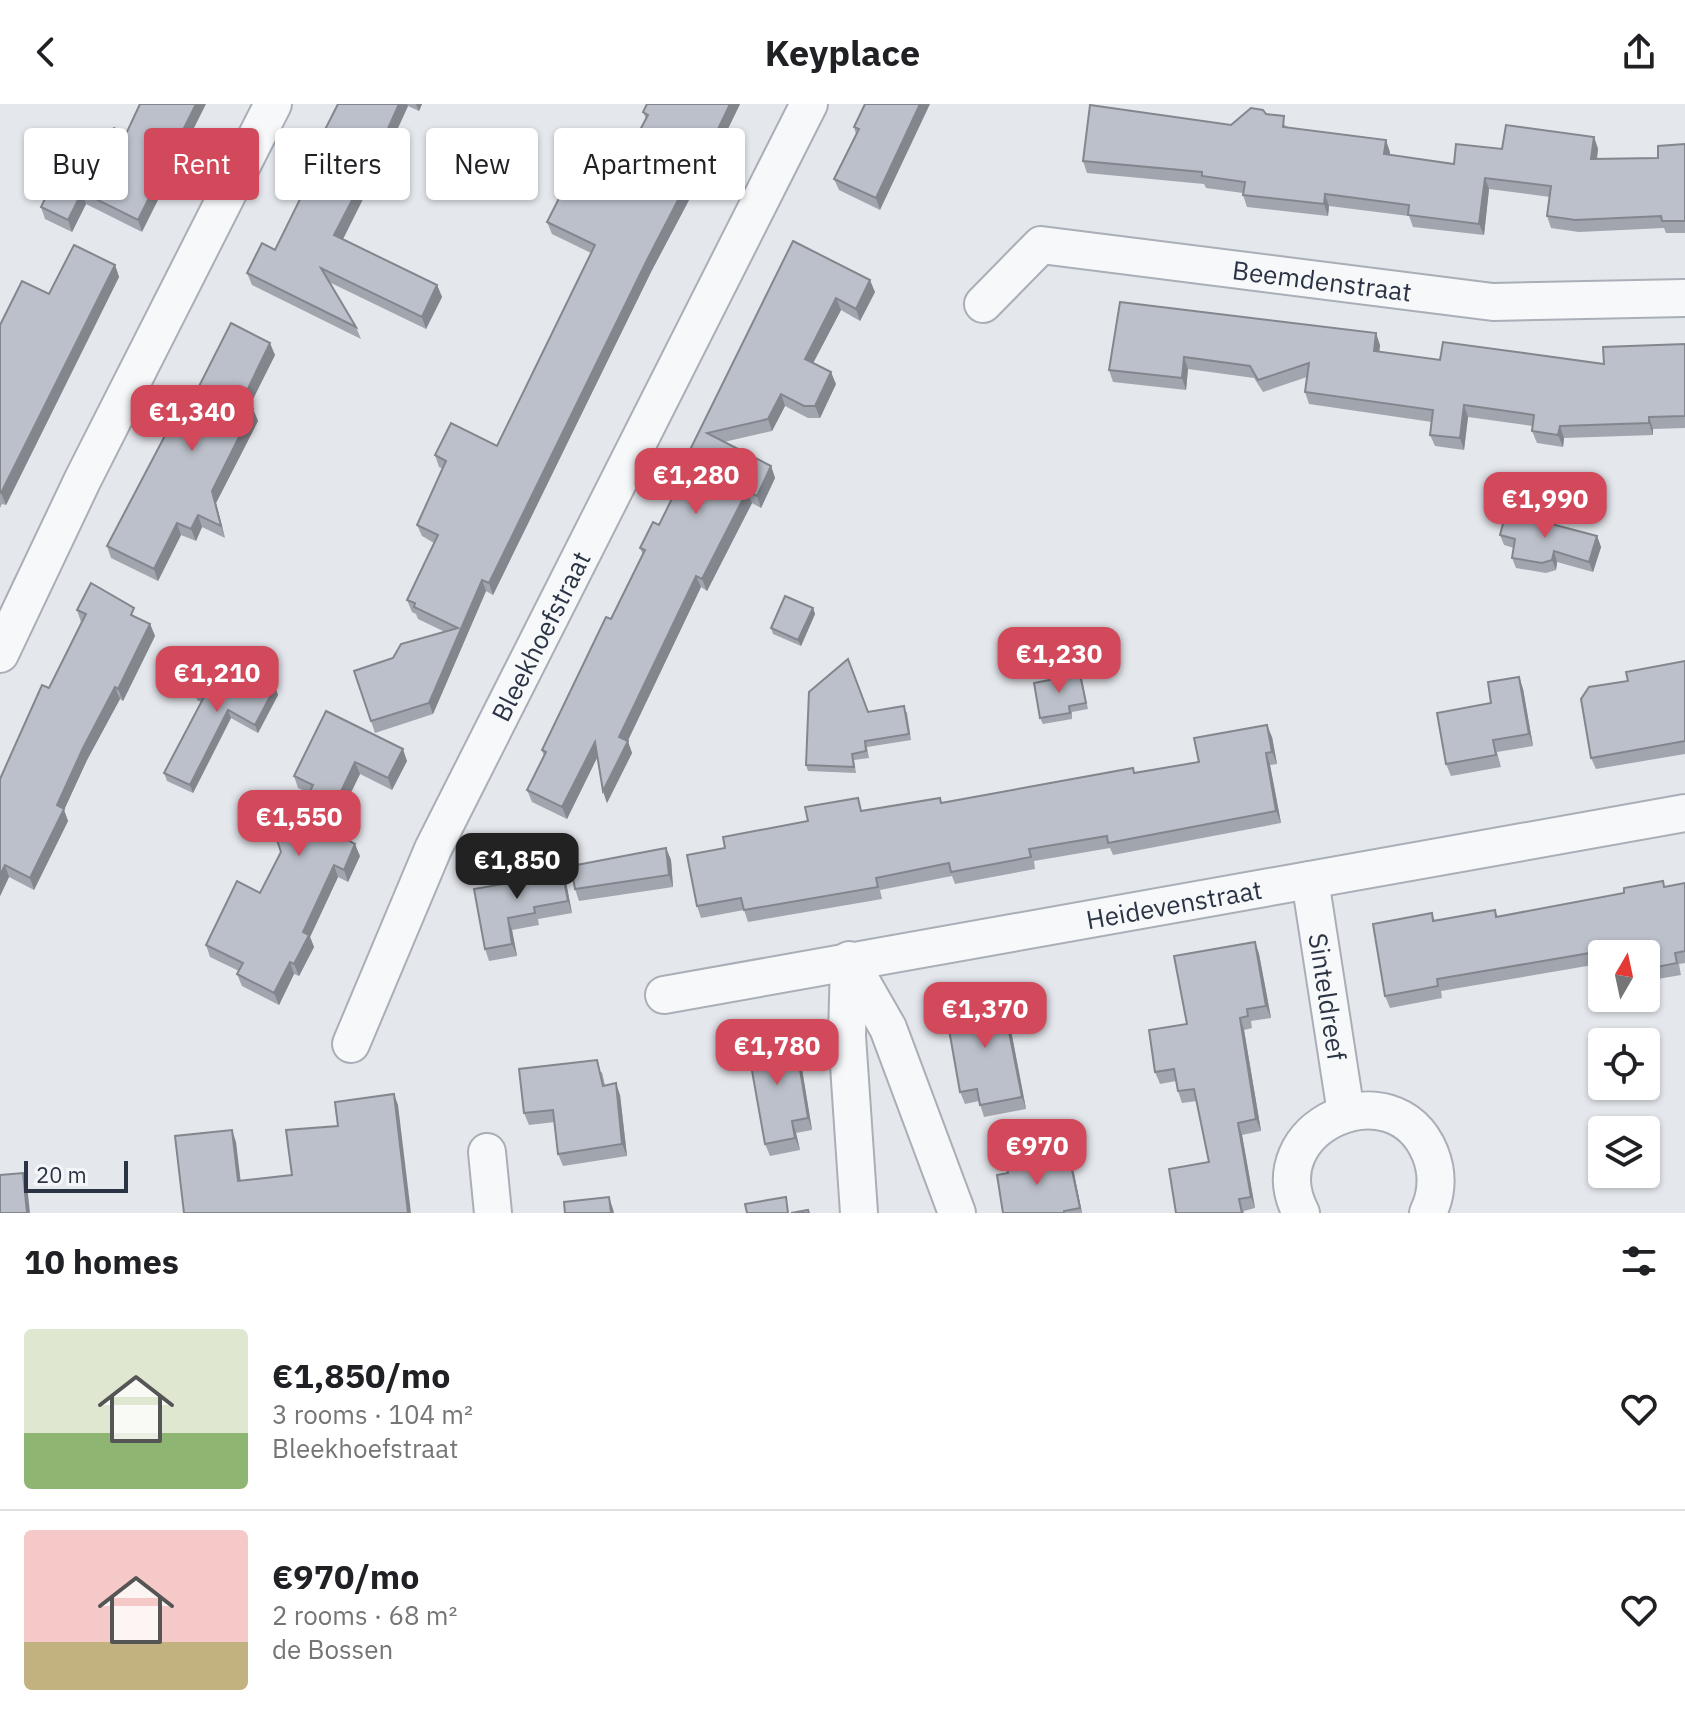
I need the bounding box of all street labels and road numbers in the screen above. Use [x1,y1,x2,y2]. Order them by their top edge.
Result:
street label: Beemdenstraat [1230,252,1414,309]
street label: Bleekhoefstraat [483,545,598,727]
street label: Heidevenstraat [1083,872,1265,936]
street label: Sinteldreef [1301,931,1355,1063]

